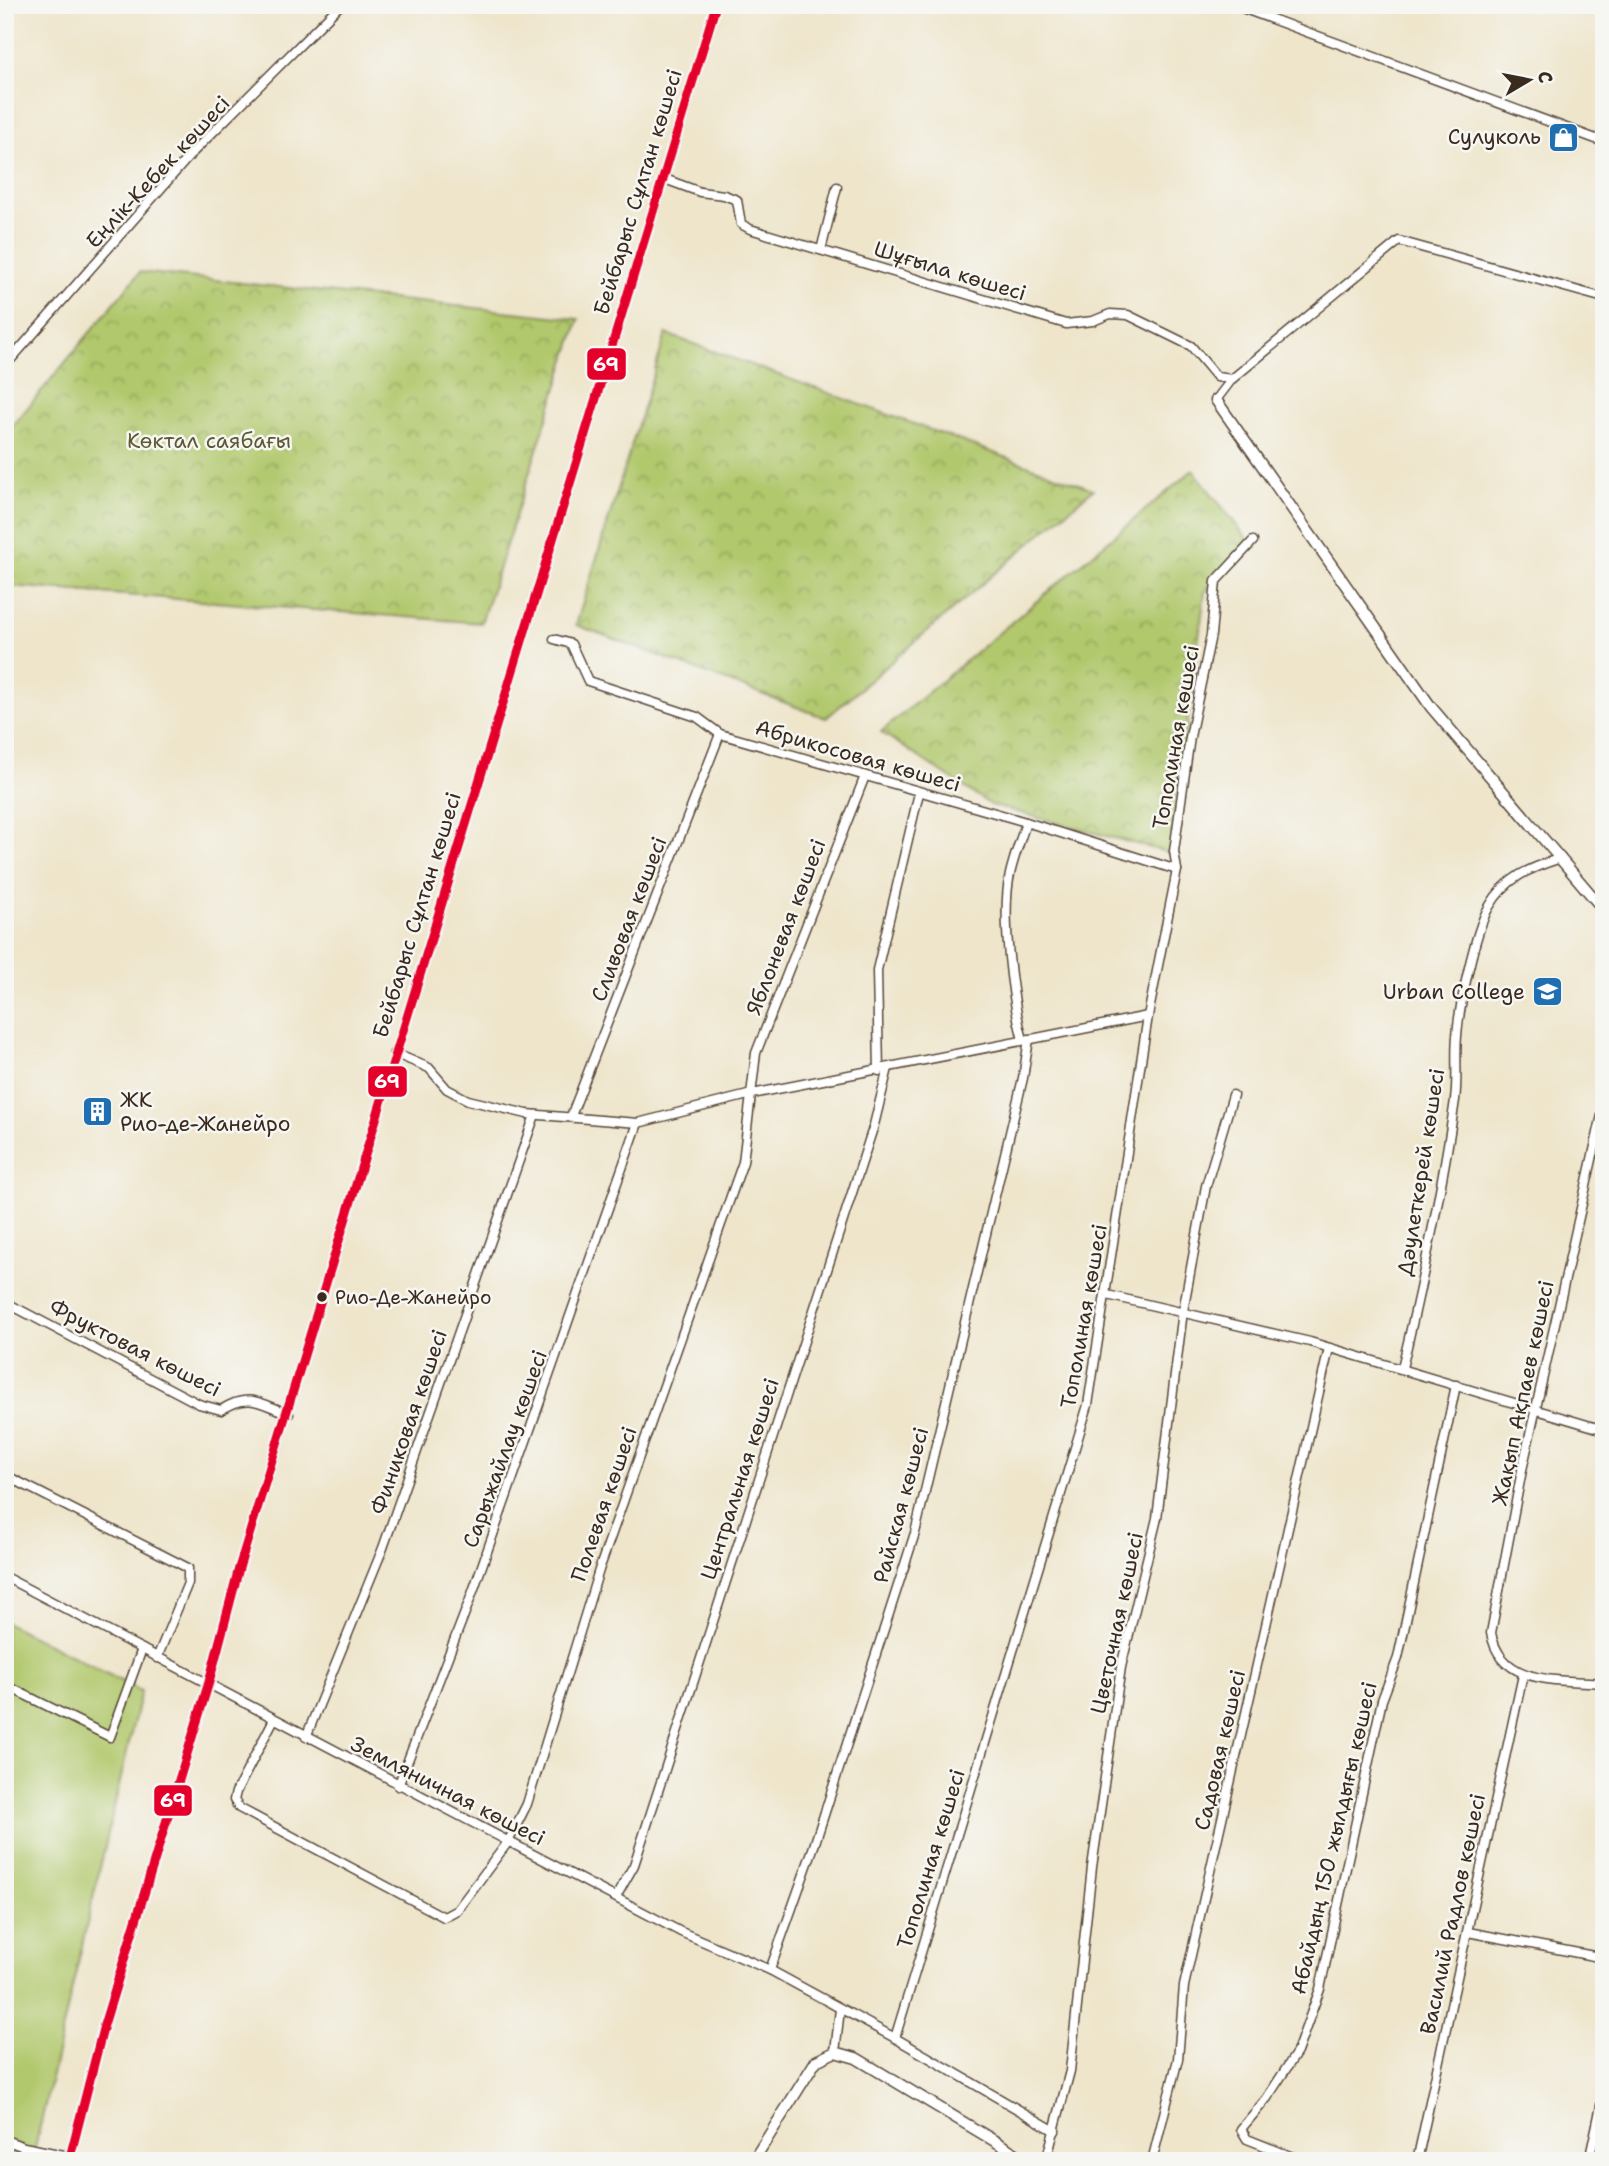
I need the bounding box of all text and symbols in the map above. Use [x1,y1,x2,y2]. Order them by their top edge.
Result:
north arrow [1494,46,1564,116]
street label: Бейбарыс Сұлтан көшесі [587,66,689,318]
text: С [1532,69,1559,85]
street label: Еңлік-Кебек көшесі [80,90,236,254]
shop icon: Сулуколь [1547,120,1581,154]
place label: Сулуколь [1448,123,1541,151]
street label: Шұғыла көшесі [870,235,1030,307]
line badge: 69 [586,347,627,381]
text: 69 [593,352,619,377]
park label: Көктал саябағы [127,427,291,455]
street label: Тополиная көшесі [1146,643,1206,831]
street label: Абрикосовая көшесі [752,713,964,799]
street label: Бейбарыс Сұлтан көшесі [366,789,468,1041]
street label: Сливовая көшесі [585,833,673,1005]
street label: Яблоневая көшесі [740,835,832,1019]
school or university icon: Urban College [1531,975,1565,1009]
place label: Urban College [1383,978,1525,1006]
line badge: 69 [367,1065,408,1098]
street label: Дәулеткерей көшесі [1391,1066,1451,1278]
text: 69 [374,1069,400,1094]
place label: ЖК Рио-де-Жанейро [120,1086,291,1138]
building icon: ЖК Рио-де-Жанейро [80,1095,114,1129]
street label: Тополиная көшесі [1054,1222,1114,1410]
street label: Жақып Ақпаев көшесі [1485,1278,1561,1508]
place label: Рио-Де-Жанейро [335,1285,492,1310]
marker: Рио-Де-Жанейро [315,1290,329,1304]
street label: Фруктовая көшесі [44,1293,226,1403]
street label: Финиковая көшесі [364,1326,454,1518]
street label: Сарыжайлау көшесі [456,1346,554,1552]
street label: Центральная көшесі [694,1374,786,1584]
street label: Полевая көшесі [564,1423,644,1585]
street label: Райская көшесі [867,1424,935,1586]
street label: Цветочная көшесі [1084,1530,1150,1716]
street label: Садовая көшесі [1188,1667,1252,1833]
street label: Абайдың 150 жылдығы көшесі [1284,1679,1384,1997]
street label: Земляничная көшесі [346,1730,550,1852]
street label: Тополиная көшесі [890,1766,972,1952]
line badge: 69 [153,1784,193,1817]
text: 69 [160,1788,186,1813]
street label: Василий Радлов көшесі [1414,1791,1492,2037]

